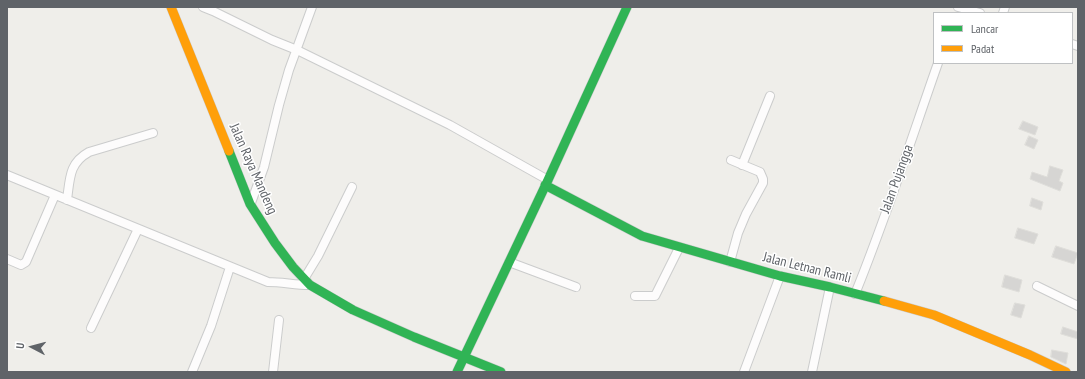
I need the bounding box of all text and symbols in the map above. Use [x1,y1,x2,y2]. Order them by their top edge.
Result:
legend [933,12,1073,64]
text: Lancar [971,21,998,36]
text: Padat [971,41,994,56]
street label: Jalan Raya Mandeng [225,121,281,217]
street label: Jalan Pujangga [877,143,917,215]
street label: Jalan Letnan Ramli [761,249,853,287]
north arrow [12,327,52,367]
text: U [13,342,27,349]

